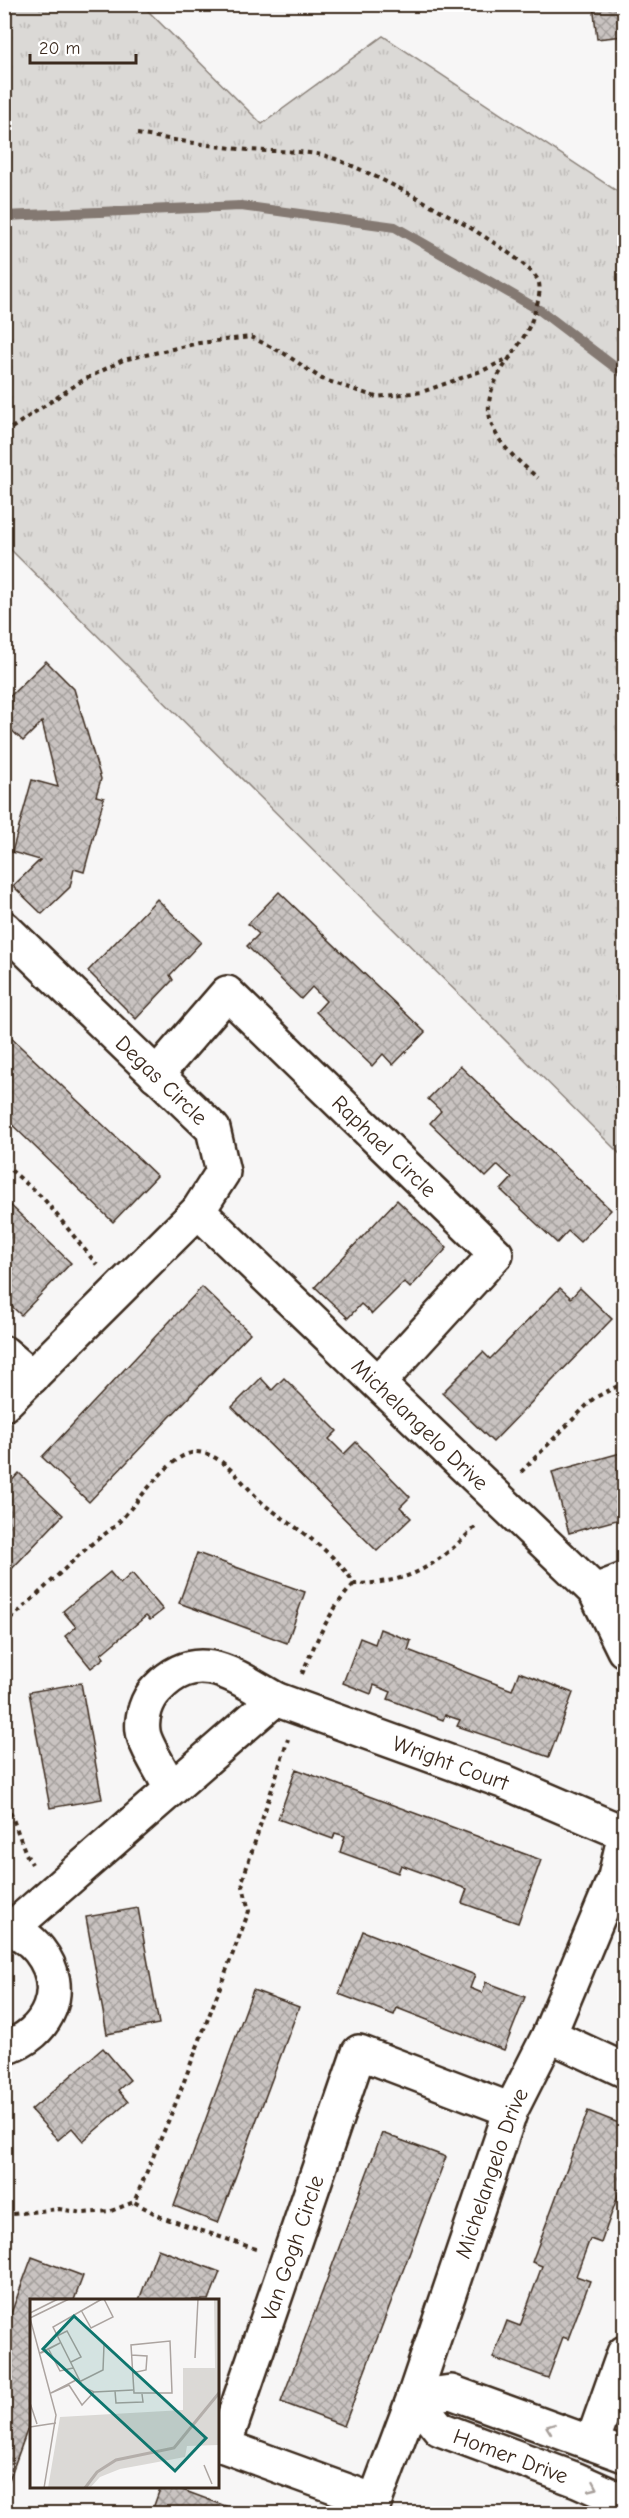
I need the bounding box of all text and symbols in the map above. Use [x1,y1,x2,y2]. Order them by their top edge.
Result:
scale bar [30,27,136,65]
text: 20 m [39,38,80,59]
street label: Degas Circle [110,1030,213,1131]
street label: Raphael Circle [326,1090,441,1203]
street label: Michelangelo Drive [346,1353,494,1496]
street label: Wright Court [389,1731,513,1796]
street label: Michelangelo Drive [450,2084,534,2262]
street label: Van Gogh Circle [256,2172,330,2325]
inset map [30,2299,219,2488]
one-way arrow [545,2422,556,2435]
street label: Homer Drive [450,2423,572,2490]
one-way arrow [587,2480,598,2492]

